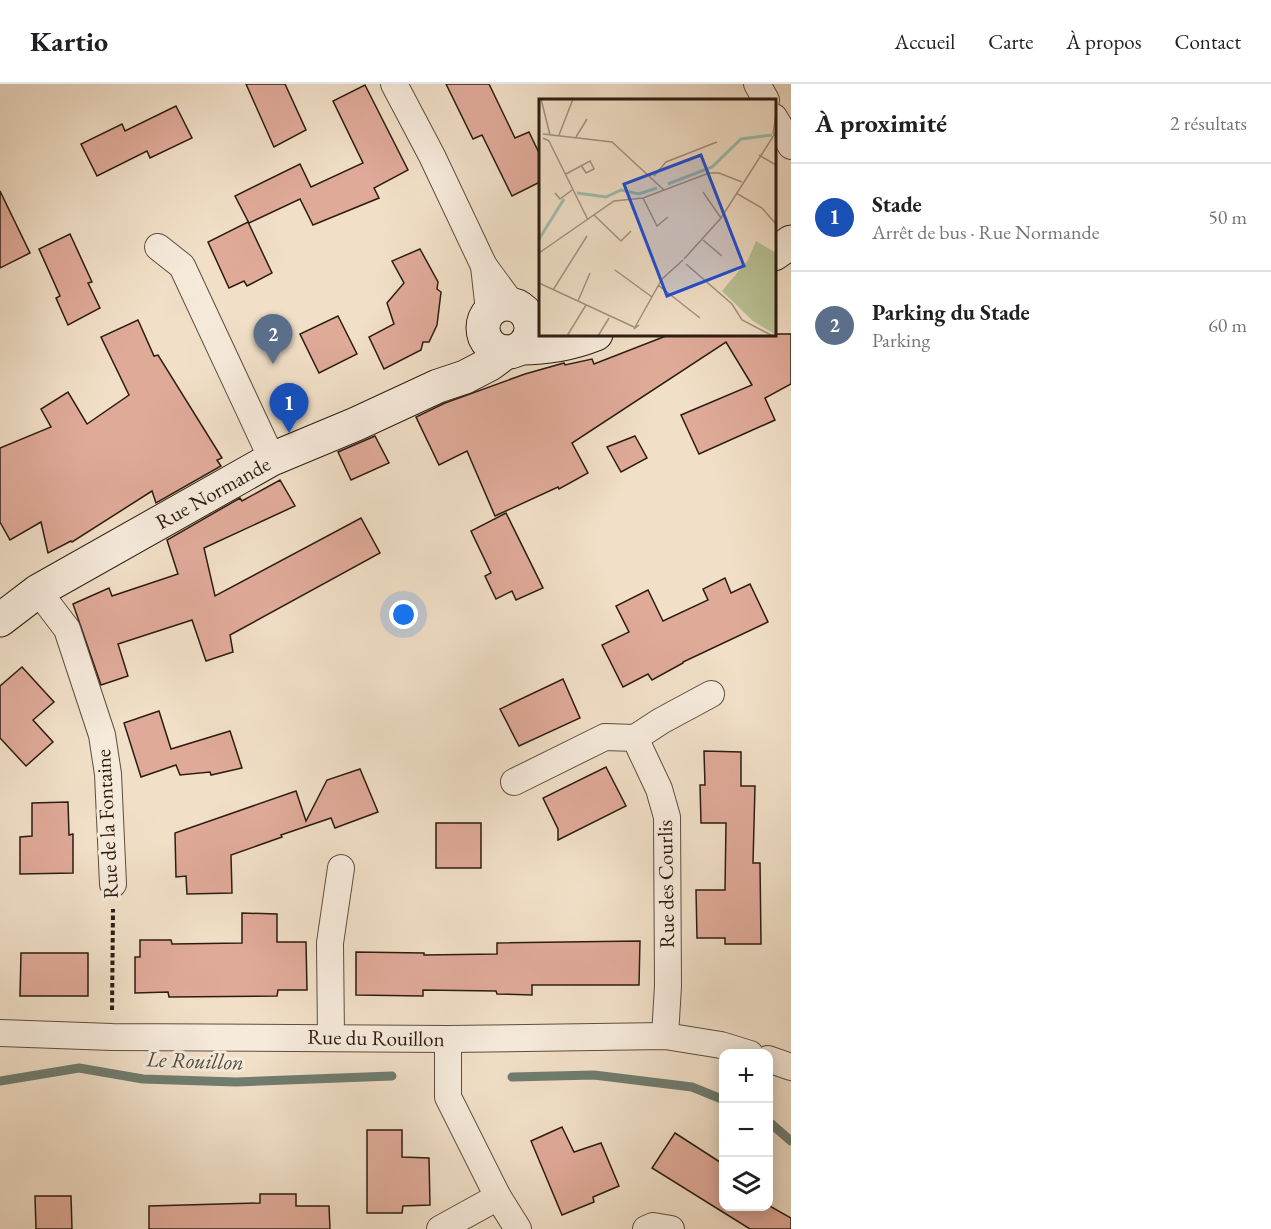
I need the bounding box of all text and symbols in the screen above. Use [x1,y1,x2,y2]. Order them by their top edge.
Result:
text: Kartio [30,23,108,59]
text: Accueil [895,28,955,55]
text: Carte [988,28,1033,55]
text: À propos [1066,28,1141,55]
text: Contact [1174,28,1241,55]
inset map [539,99,776,336]
text: À proximité [815,106,947,140]
text: 2 résultats [1170,110,1247,136]
text: Stade [872,190,922,219]
text: 1 [829,204,840,230]
text: 50 m [1208,204,1247,230]
text: Arrêt de bus · Rue Normande [872,219,1100,245]
text: Parking du Stade [872,298,1030,327]
text: 2 [829,312,840,338]
text: 60 m [1208,312,1247,338]
pin: 2 [254,314,292,364]
text: Parking [872,327,930,353]
pin: 1 [270,384,308,433]
street label: Rue Normande [151,450,275,535]
your location [389,600,418,629]
street label: Rue de la Fontaine [89,748,124,900]
street label: Rue des Courlis [651,819,680,949]
street label: Rue du Rouillon [307,1023,445,1052]
water label: Le Rouillon [145,1044,244,1077]
map controls [719,1049,773,1211]
button: + [719,1049,773,1103]
button: − [719,1103,773,1157]
button: layers [719,1157,773,1211]

